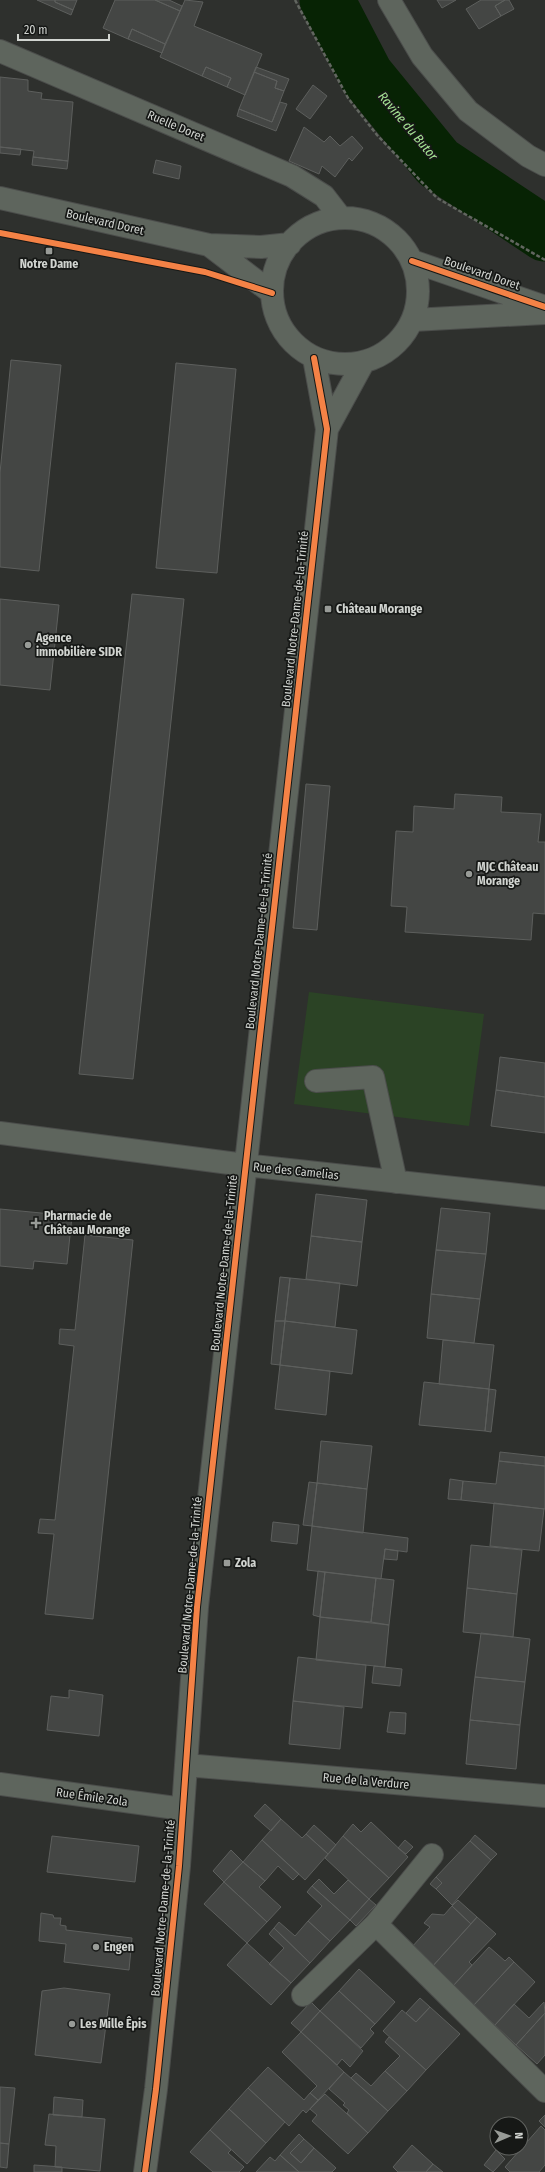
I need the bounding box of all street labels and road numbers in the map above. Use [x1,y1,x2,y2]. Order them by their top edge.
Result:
street label: Ruelle Doret [145,108,207,144]
street label: Boulevard Doret [65,206,145,238]
street label: Boulevard Doret [442,253,522,293]
street label: Boulevard Notre-Dame-de-la-Trinité [279,530,311,708]
street label: Boulevard Notre-Dame-de-la-Trinité [243,852,275,1030]
street label: Rue des Camelias [253,1160,339,1182]
street label: Boulevard Notre-Dame-de-la-Trinité [208,1174,240,1352]
street label: Boulevard Notre-Dame-de-la-Trinité [175,1496,205,1674]
street label: Rue de la Verdure [322,1770,410,1792]
street label: Rue Émile Zola [55,1784,129,1809]
street label: Boulevard Notre-Dame-de-la-Trinité [148,1819,178,1997]

